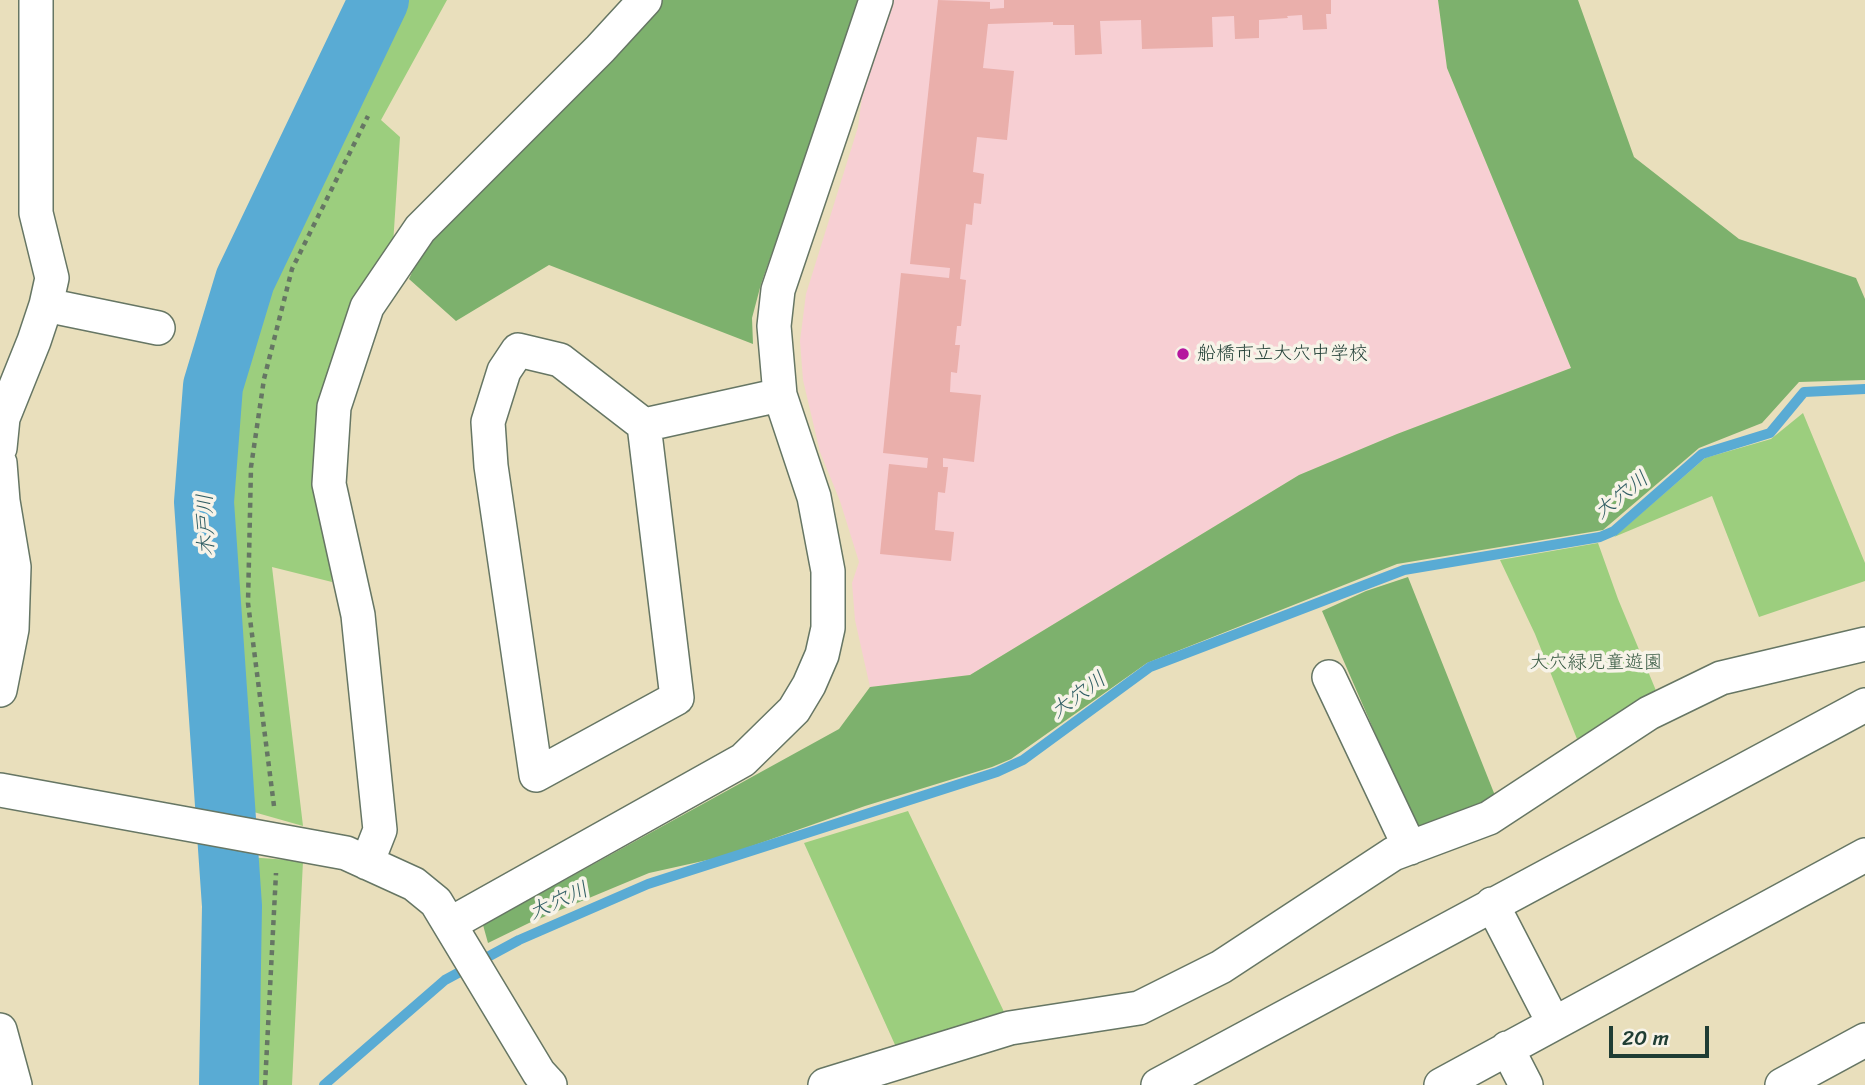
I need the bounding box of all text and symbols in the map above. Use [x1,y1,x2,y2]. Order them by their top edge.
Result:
place label: 船橋市立大穴中学校 [1197,343,1368,365]
marker: 船橋市立大穴中学校 [1175,346,1191,362]
water label: 大穴川 [1589,467,1655,525]
water label: 木戸川 [193,493,221,557]
park label: 大穴緑児童遊園 [1530,652,1662,674]
water label: 大穴川 [1046,667,1112,725]
water label: 大穴川 [525,878,593,926]
scale bar [1613,1012,1713,1056]
text: 20 m [1622,1019,1669,1057]

